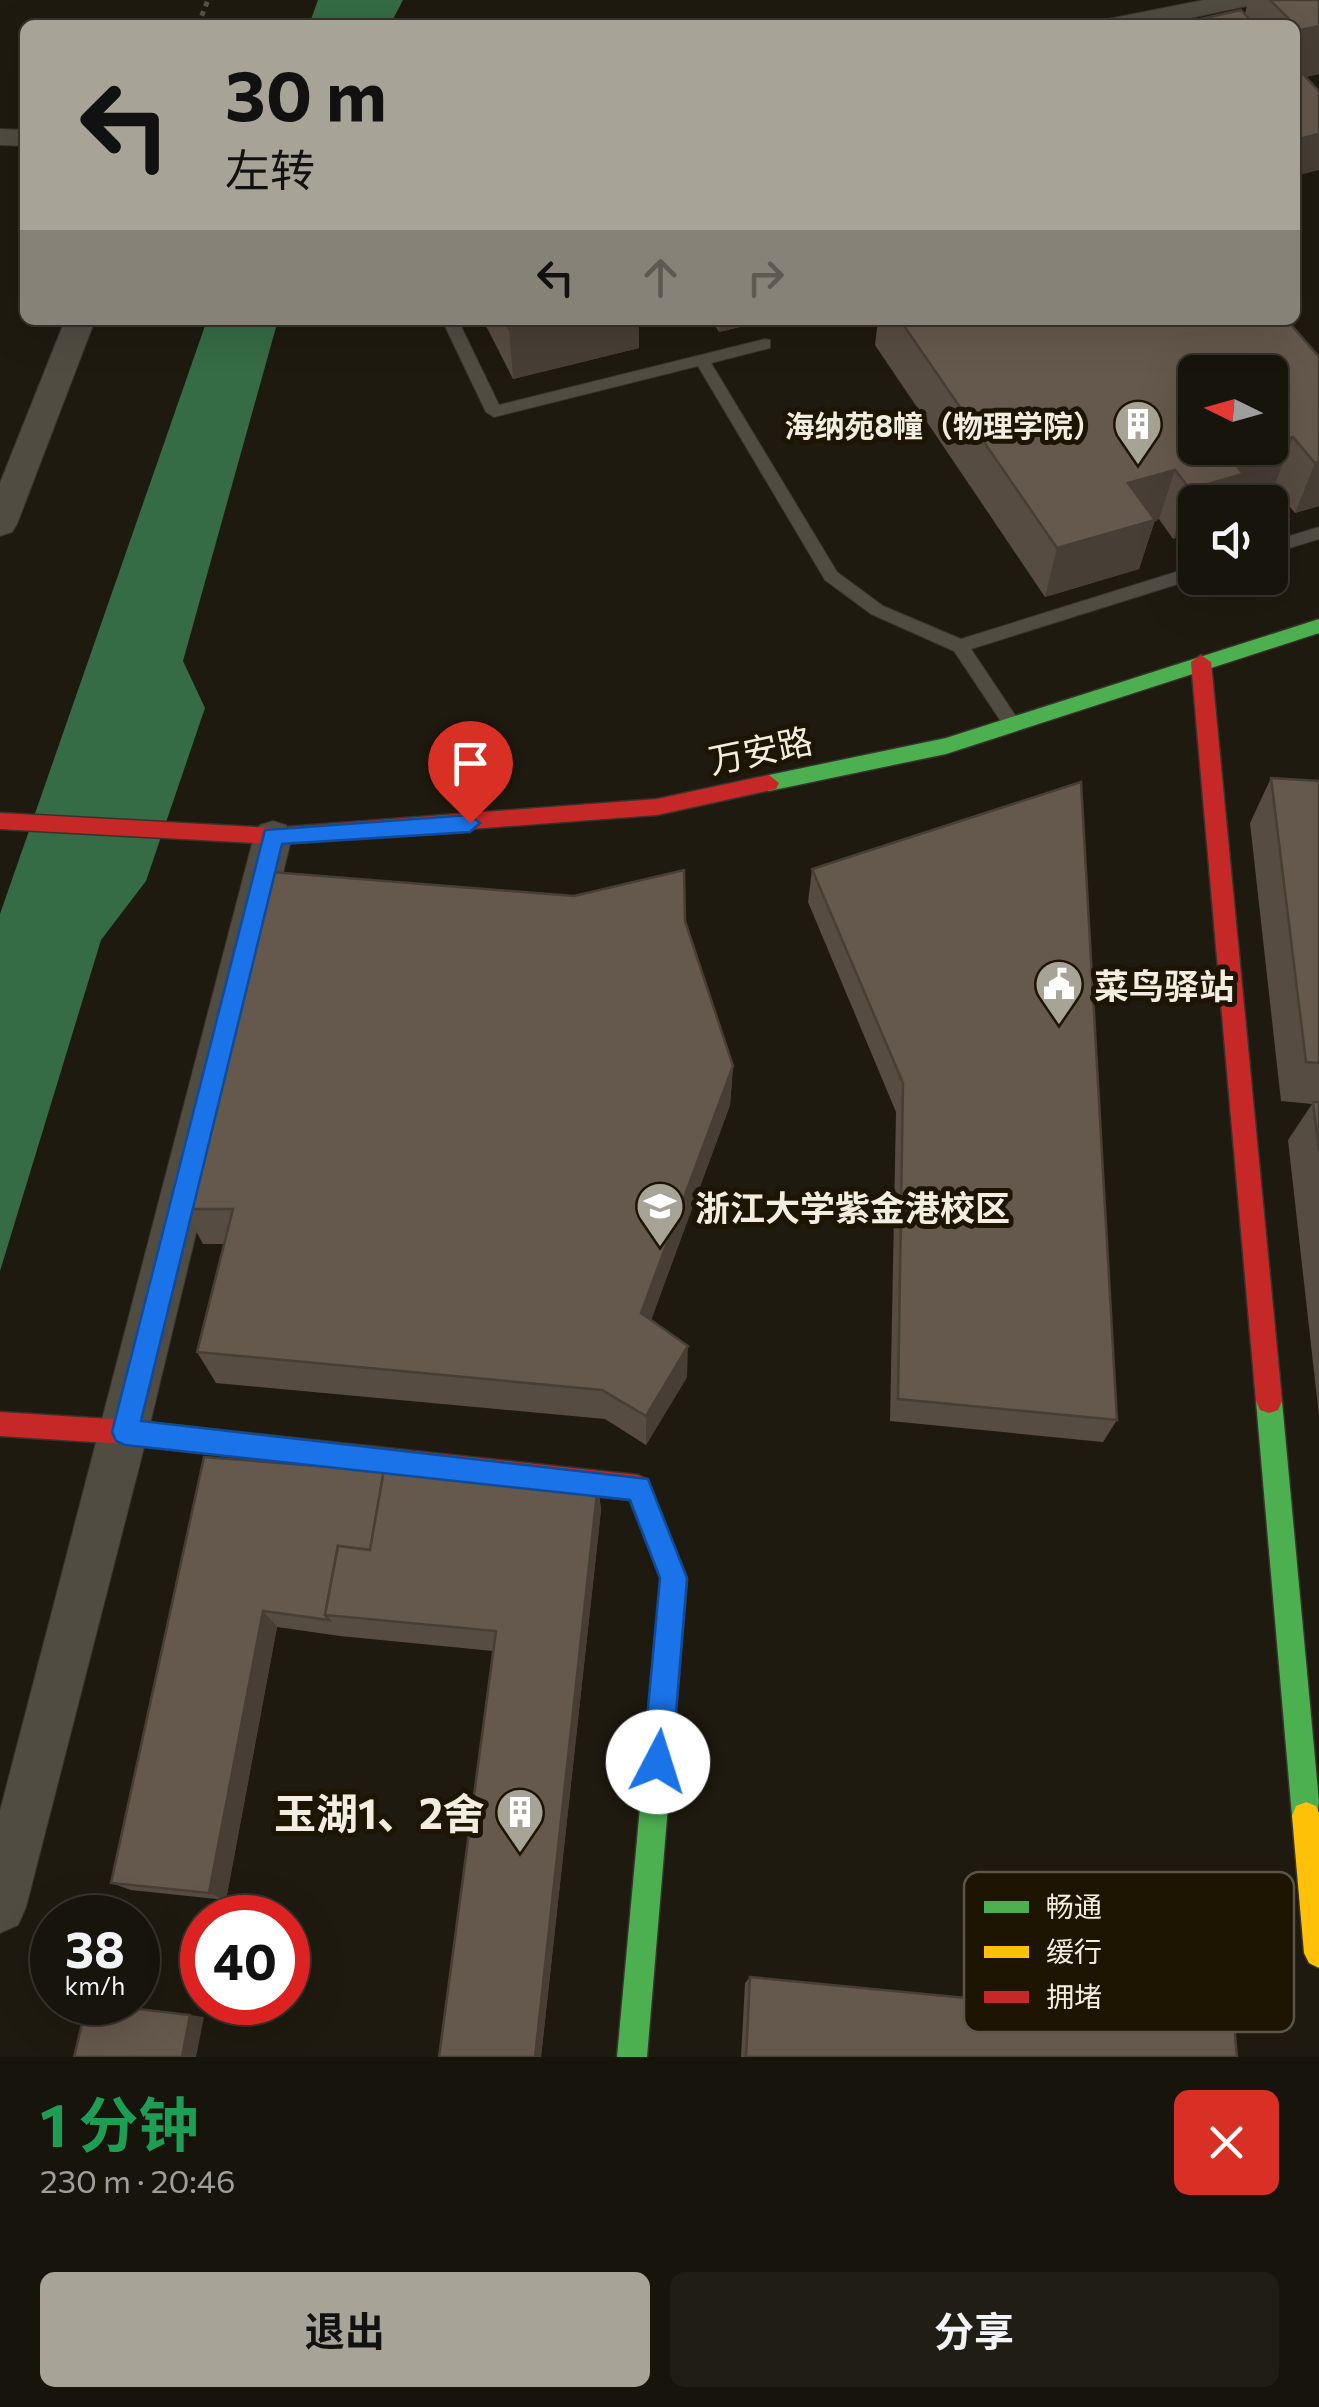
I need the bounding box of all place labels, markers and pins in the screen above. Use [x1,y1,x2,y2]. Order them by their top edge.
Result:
building icon: 海纳苑8幢（物理学院） [1112,398,1164,466]
place label: 海纳苑8幢（物理学院） [784,406,1103,443]
pin [428,721,513,824]
public building icon: 菜鸟驿站 [1033,958,1085,1026]
place label: 菜鸟驿站 [1094,963,1234,1006]
school or university icon: 浙江大学紫金港校区 [634,1180,686,1248]
place label: 浙江大学紫金港校区 [695,1185,1010,1228]
place label: 玉湖1、2舍 [274,1786,485,1838]
building icon: 玉湖1、2舍 [494,1786,546,1854]

